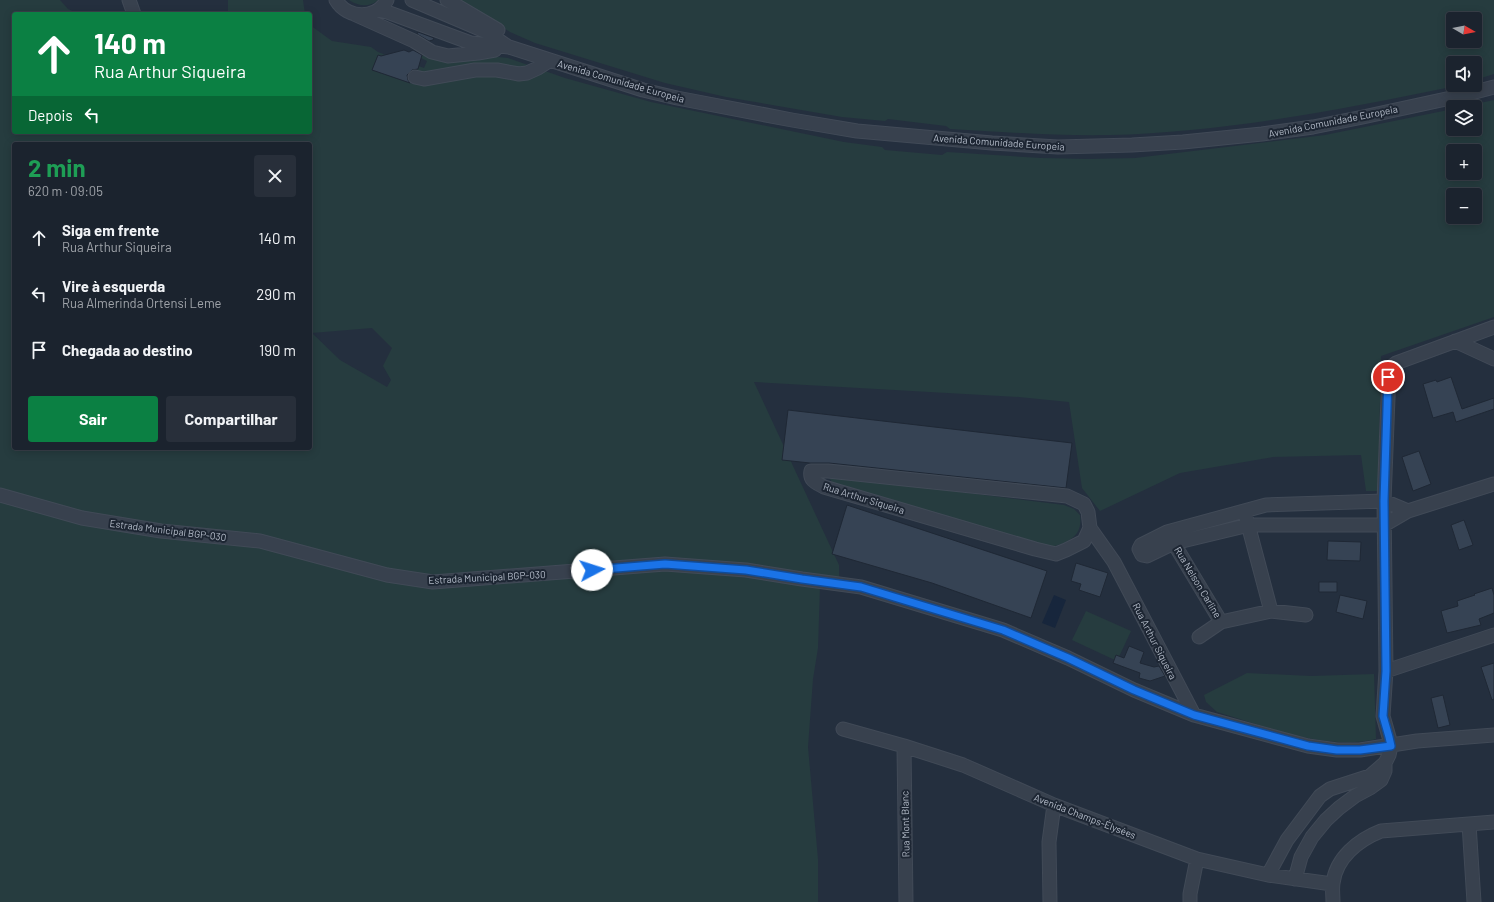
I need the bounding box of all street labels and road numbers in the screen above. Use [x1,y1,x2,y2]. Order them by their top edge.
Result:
street label: Avenida Comunidade Europeia [556,57,686,105]
street label: Avenida Comunidade Europeia [1267,103,1399,139]
street label: Avenida Comunidade Europeia [933,131,1065,153]
street label: Rua Arthur Siqueira [822,480,906,516]
street label: Estrada Municipal BGP-030 [109,517,227,543]
street label: Rua Nelson Carline [1172,544,1224,620]
street label: Estrada Municipal BGP-030 [428,568,546,586]
street label: Rua Arthur Siqueira [1131,601,1179,681]
street label: Rua Mont Blanc [898,791,912,857]
street label: Avenida Champs-Élysées [1032,791,1138,841]

